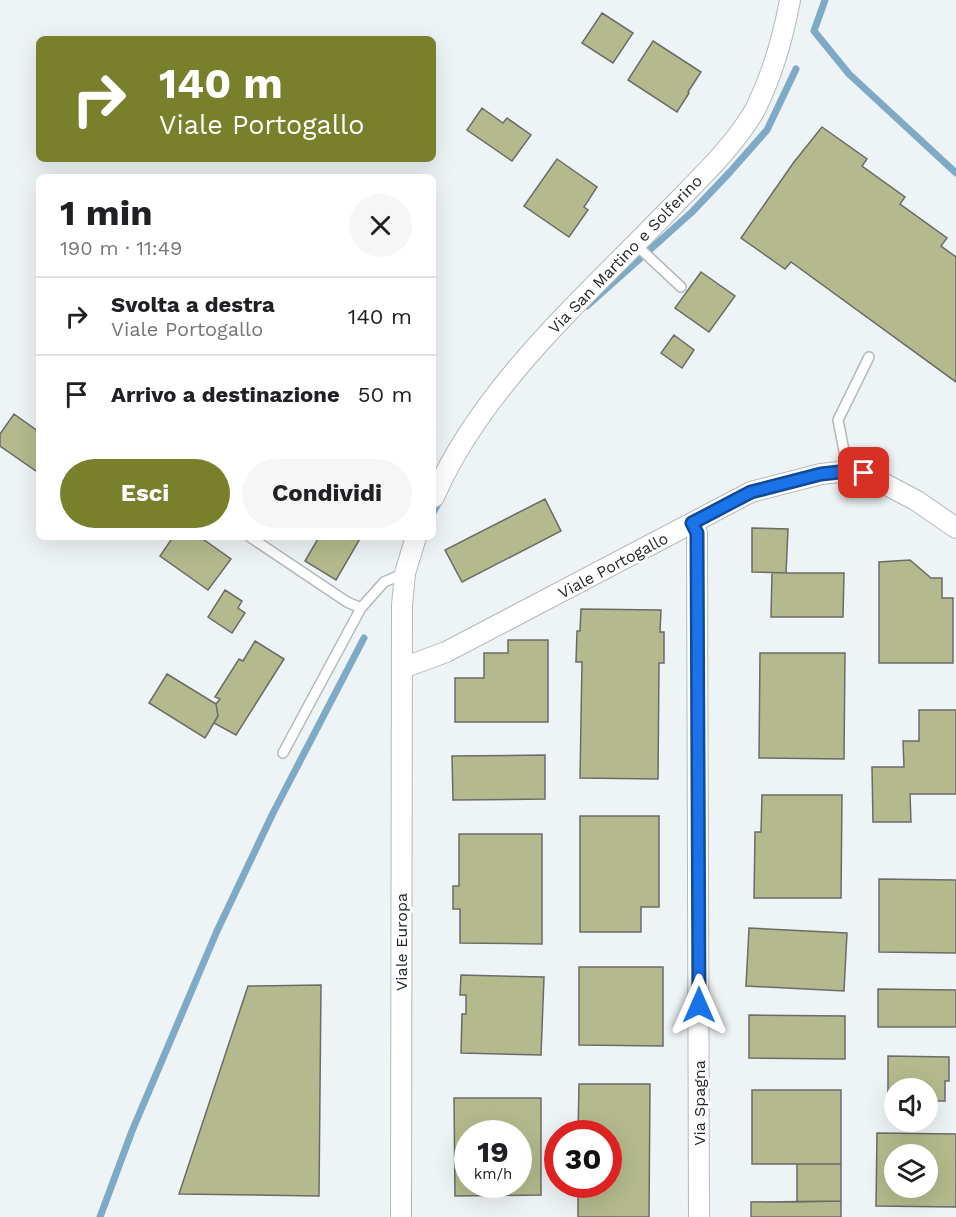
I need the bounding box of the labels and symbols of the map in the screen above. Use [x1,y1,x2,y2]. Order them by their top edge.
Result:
street label: Via San Martino e Solferino [545,171,706,338]
pin [838,447,889,498]
street label: Viale Portogallo [555,528,671,602]
street label: Viale Europa [392,893,411,991]
position arrow [667,973,731,1037]
street label: Via Spagna [690,1060,709,1146]
speed limit sign: 30 [544,1120,622,1198]

